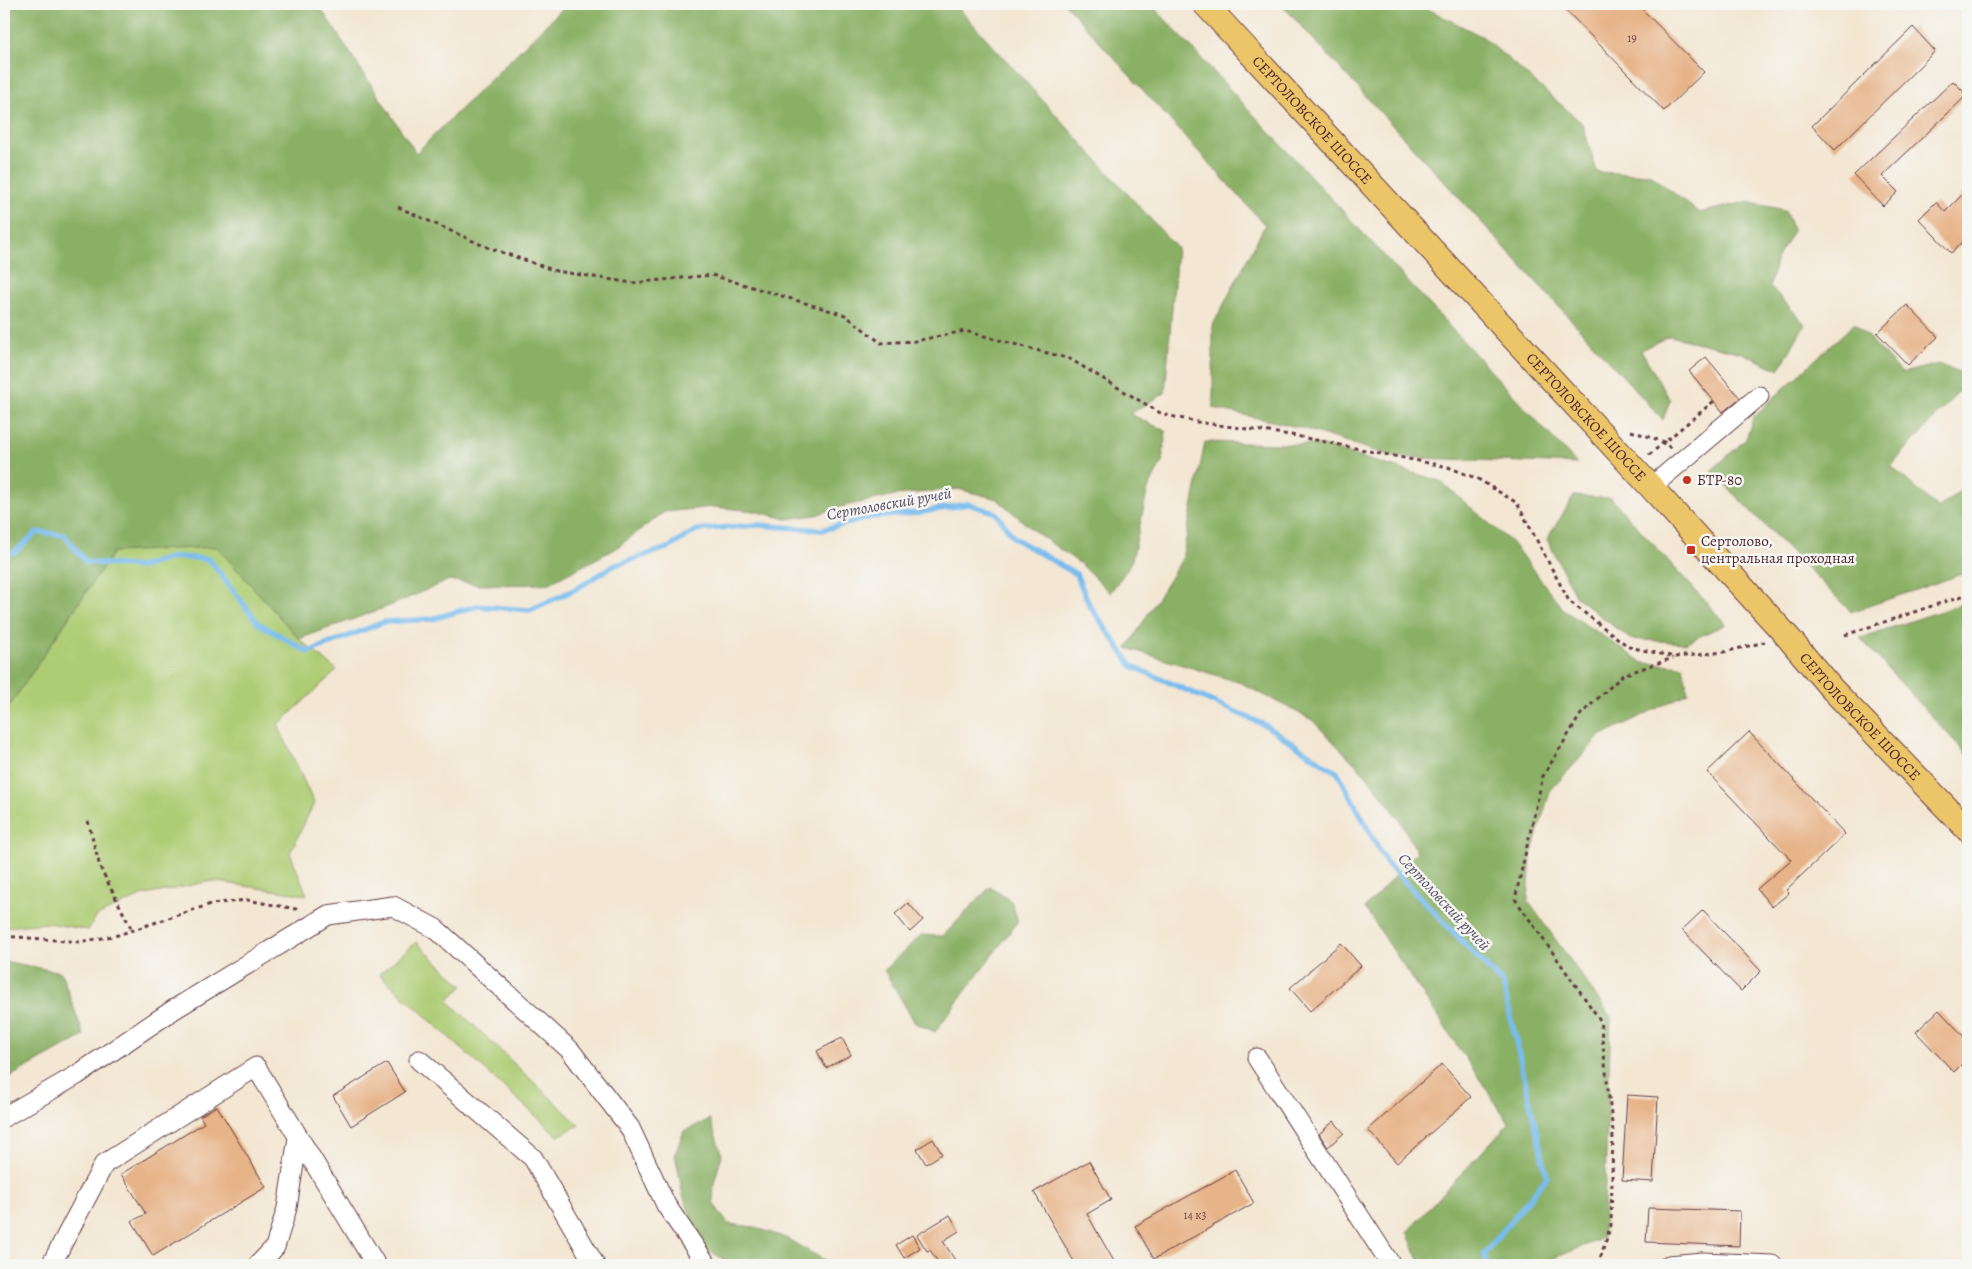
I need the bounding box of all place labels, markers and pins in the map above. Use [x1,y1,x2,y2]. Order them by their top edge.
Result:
place label: БТР-80 [1697,470,1742,490]
marker: БТР-80 [1681,474,1693,486]
place label: Сертолово, центральная проходная [1701,531,1855,568]
marker: Сертолово, центральная проходная [1685,544,1697,556]

